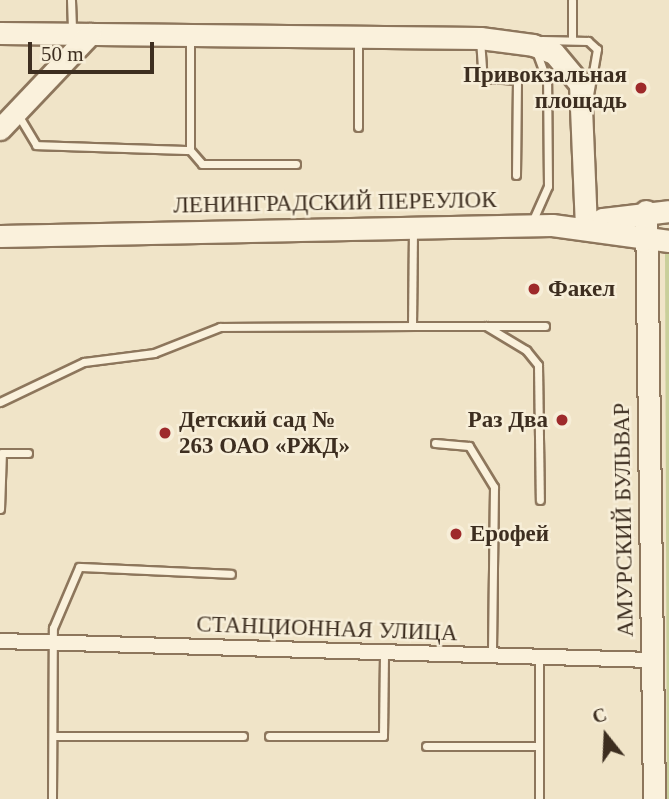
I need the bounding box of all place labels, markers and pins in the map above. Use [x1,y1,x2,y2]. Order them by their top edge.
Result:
place label: Привокзальная площадь [463,61,627,115]
marker: Привокзальная площадь [633,80,649,96]
place label: Факел [548,275,615,303]
marker: Факел [526,281,542,297]
place label: Детский сад № 263 ОАО «РЖД» [179,406,350,460]
place label: Раз Два [468,406,548,434]
marker: Раз Два [554,412,570,428]
marker: Детский сад № 263 ОАО «РЖД» [157,425,173,441]
place label: Ерофей [470,520,549,548]
marker: Ерофей [448,526,464,542]

